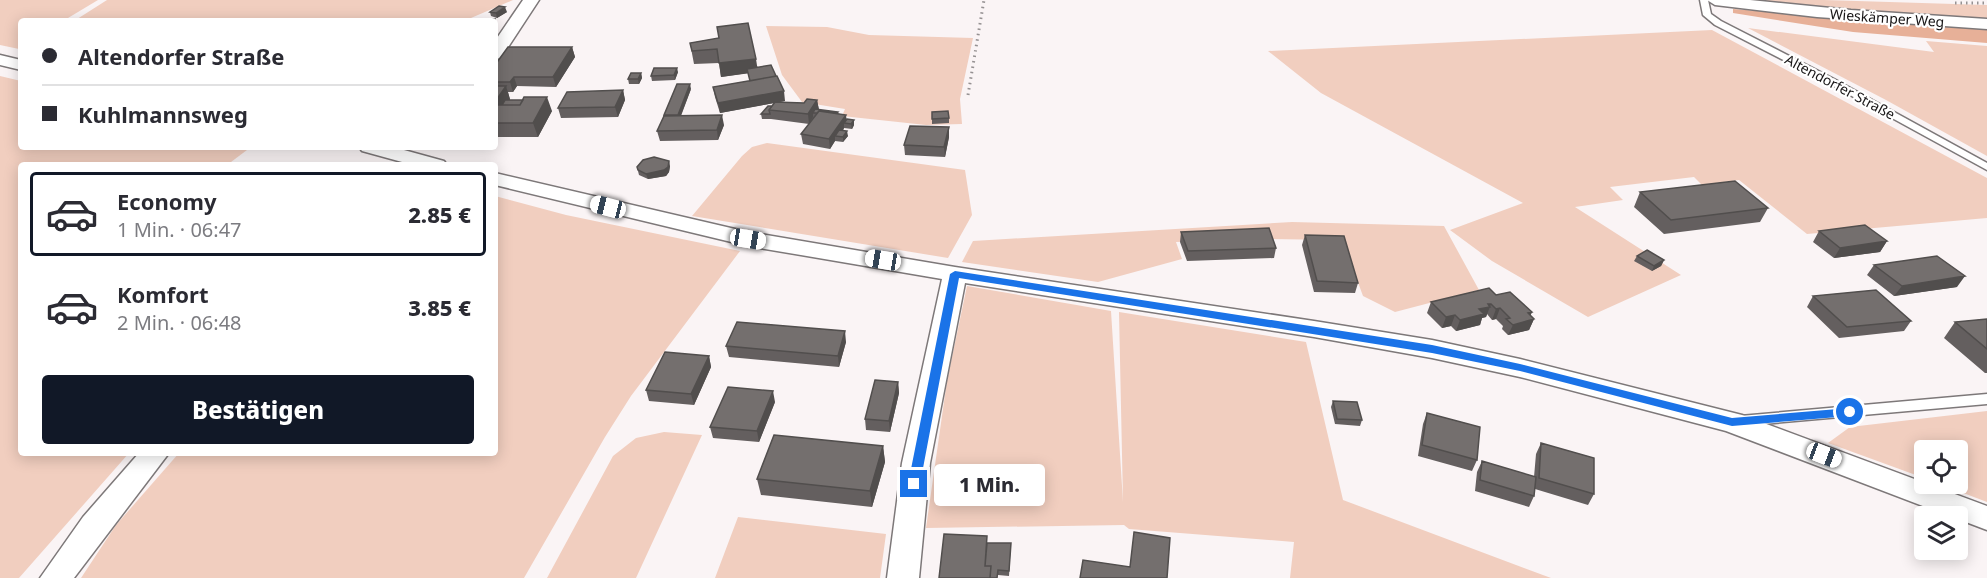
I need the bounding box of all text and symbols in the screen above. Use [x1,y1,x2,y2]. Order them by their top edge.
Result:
street label: Wieskämper Weg [1829,4,1945,31]
text: Altendorfer Straße [78,41,284,71]
street label: Altendorfer Straße [1782,50,1899,124]
text: Kuhlmannsweg [78,99,248,129]
text: Economy [117,186,216,216]
icon: car [45,187,99,241]
car [588,194,628,220]
text: 2.85 € [408,199,471,229]
text: 1 Min. · 06:47 [117,216,242,243]
car [729,227,767,251]
car [864,248,902,272]
text: Komfort [117,279,208,309]
icon: car [45,280,99,334]
text: 3.85 € [408,292,471,322]
text: 2 Min. · 06:48 [117,309,242,336]
button: Bestätigen [42,375,474,444]
route start [1836,398,1863,425]
car [1804,440,1844,470]
map controls [1914,440,1968,560]
button: locate [1914,440,1968,494]
callout: 1 Min. [935,463,1046,505]
route end [900,470,927,497]
text: 1 Min. [959,471,1020,498]
button: layers [1914,506,1968,560]

